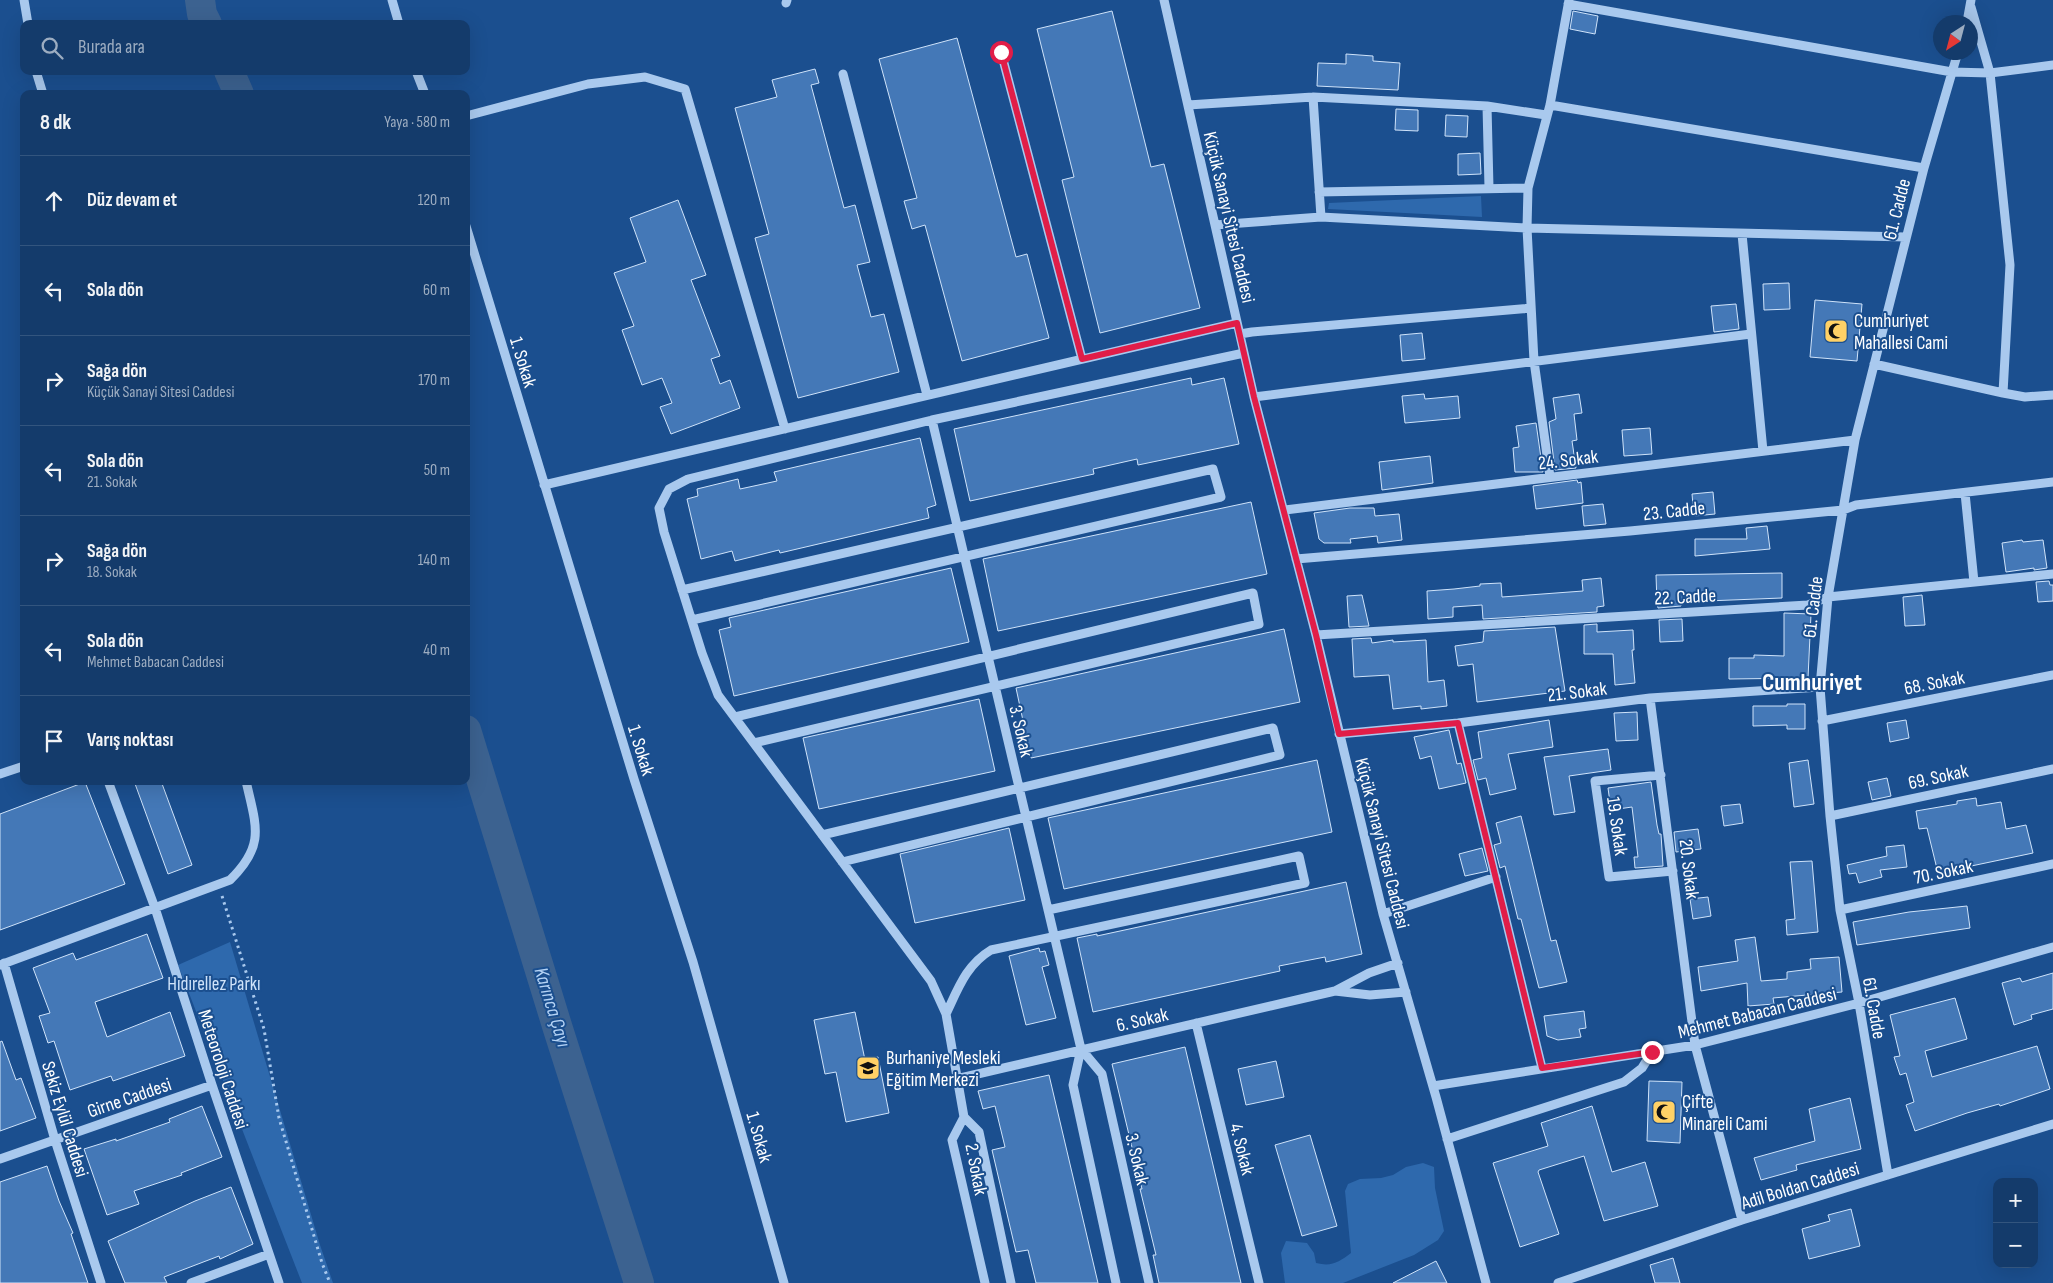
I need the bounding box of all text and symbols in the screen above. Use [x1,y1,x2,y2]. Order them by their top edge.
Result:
north arrow [1933,15,1978,60]
search box [20,20,470,75]
icon: search [38,34,66,62]
text: Burada ara [78,36,145,59]
route start [990,41,1013,64]
text: 8 dk [40,110,71,135]
text: Yaya · 580 m [384,113,450,132]
street label: Küçük Sanayi Sitesi Caddesi [1198,129,1259,305]
street label: 61. Cadde [1879,177,1916,242]
icon: ahead [40,187,68,215]
text: Düz devam et [87,189,177,212]
text: 120 m [418,191,450,210]
icon: left [40,277,68,305]
text: Sola dön [87,279,143,302]
text: 60 m [423,281,450,300]
place label: Cumhuriyet Mahallesi Cami [1854,310,1948,355]
mosque icon: Cumhuriyet Mahallesi Cami [1823,318,1849,344]
street label: 1. Sokak [504,334,541,391]
text: Sağa dön [87,360,147,383]
icon: right [40,367,68,395]
text: 170 m [418,371,450,390]
text: Küçük Sanayi Sitesi Caddesi [87,383,235,402]
street label: 24. Sokak [1537,445,1600,476]
text: Sola dön [87,450,143,473]
icon: left [40,457,68,485]
text: 50 m [424,461,450,480]
text: 21. Sokak [87,473,137,492]
street label: 23. Cadde [1642,497,1706,526]
text: Sağa dön [87,540,147,563]
icon: right [40,547,68,575]
text: 140 m [418,551,450,570]
text: 18. Sokak [87,563,137,582]
street label: 61. Cadde [1798,575,1829,639]
street label: 22. Cadde [1654,584,1717,611]
text: Sola dön [87,630,143,653]
icon: left [40,637,68,665]
text: 40 m [423,641,450,660]
text: Mehmet Babacan Caddesi [87,653,224,672]
street label: 68. Sokak [1902,666,1967,701]
district label: Cumhuriyet [1762,668,1862,697]
street label: 21. Sokak [1546,677,1609,708]
street label: 3. Sokak [1003,703,1038,760]
street label: 1. Sokak [622,722,659,779]
icon: arrive [40,727,68,755]
text: Varış noktası [87,729,173,752]
street label: Küçük Sanayi Sitesi Caddesi [1349,756,1414,931]
street label: 69. Sokak [1906,760,1971,795]
street label: 19. Sokak [1601,795,1632,858]
street label: 20. Sokak [1673,838,1704,901]
street label: 70. Sokak [1912,855,1976,890]
water label: Karınca Çayı [529,965,576,1050]
park label: Hıdırellez Parkı [167,973,261,996]
street label: 61. Cadde [1857,976,1890,1041]
street label: Mehmet Babacan Caddesi [1676,983,1839,1044]
street label: 6. Sokak [1114,1003,1171,1038]
street label: Meteoroloji Caddesi [192,1007,253,1132]
route end [1641,1041,1664,1064]
place label: Burhaniye Mesleki Eğitim Merkezi [886,1047,1001,1092]
school or university icon: Burhaniye Mesleki Eğitim Merkezi [855,1055,881,1081]
street label: Sekiz Eylül Caddesi [36,1059,93,1180]
street label: Girne Caddesi [84,1073,175,1124]
place label: Çifte Minareli Cami [1682,1091,1767,1136]
mosque icon: Çifte Minareli Cami [1651,1099,1677,1125]
street label: 1. Sokak [740,1109,777,1166]
street label: 4. Sokak [1224,1121,1259,1178]
street label: 3. Sokak [1119,1131,1154,1188]
street label: 2. Sokak [959,1141,992,1198]
street label: Adil Boldan Caddesi [1738,1158,1862,1216]
map controls [1993,1178,2038,1268]
button: + [1993,1178,2038,1223]
button: − [1993,1223,2038,1268]

